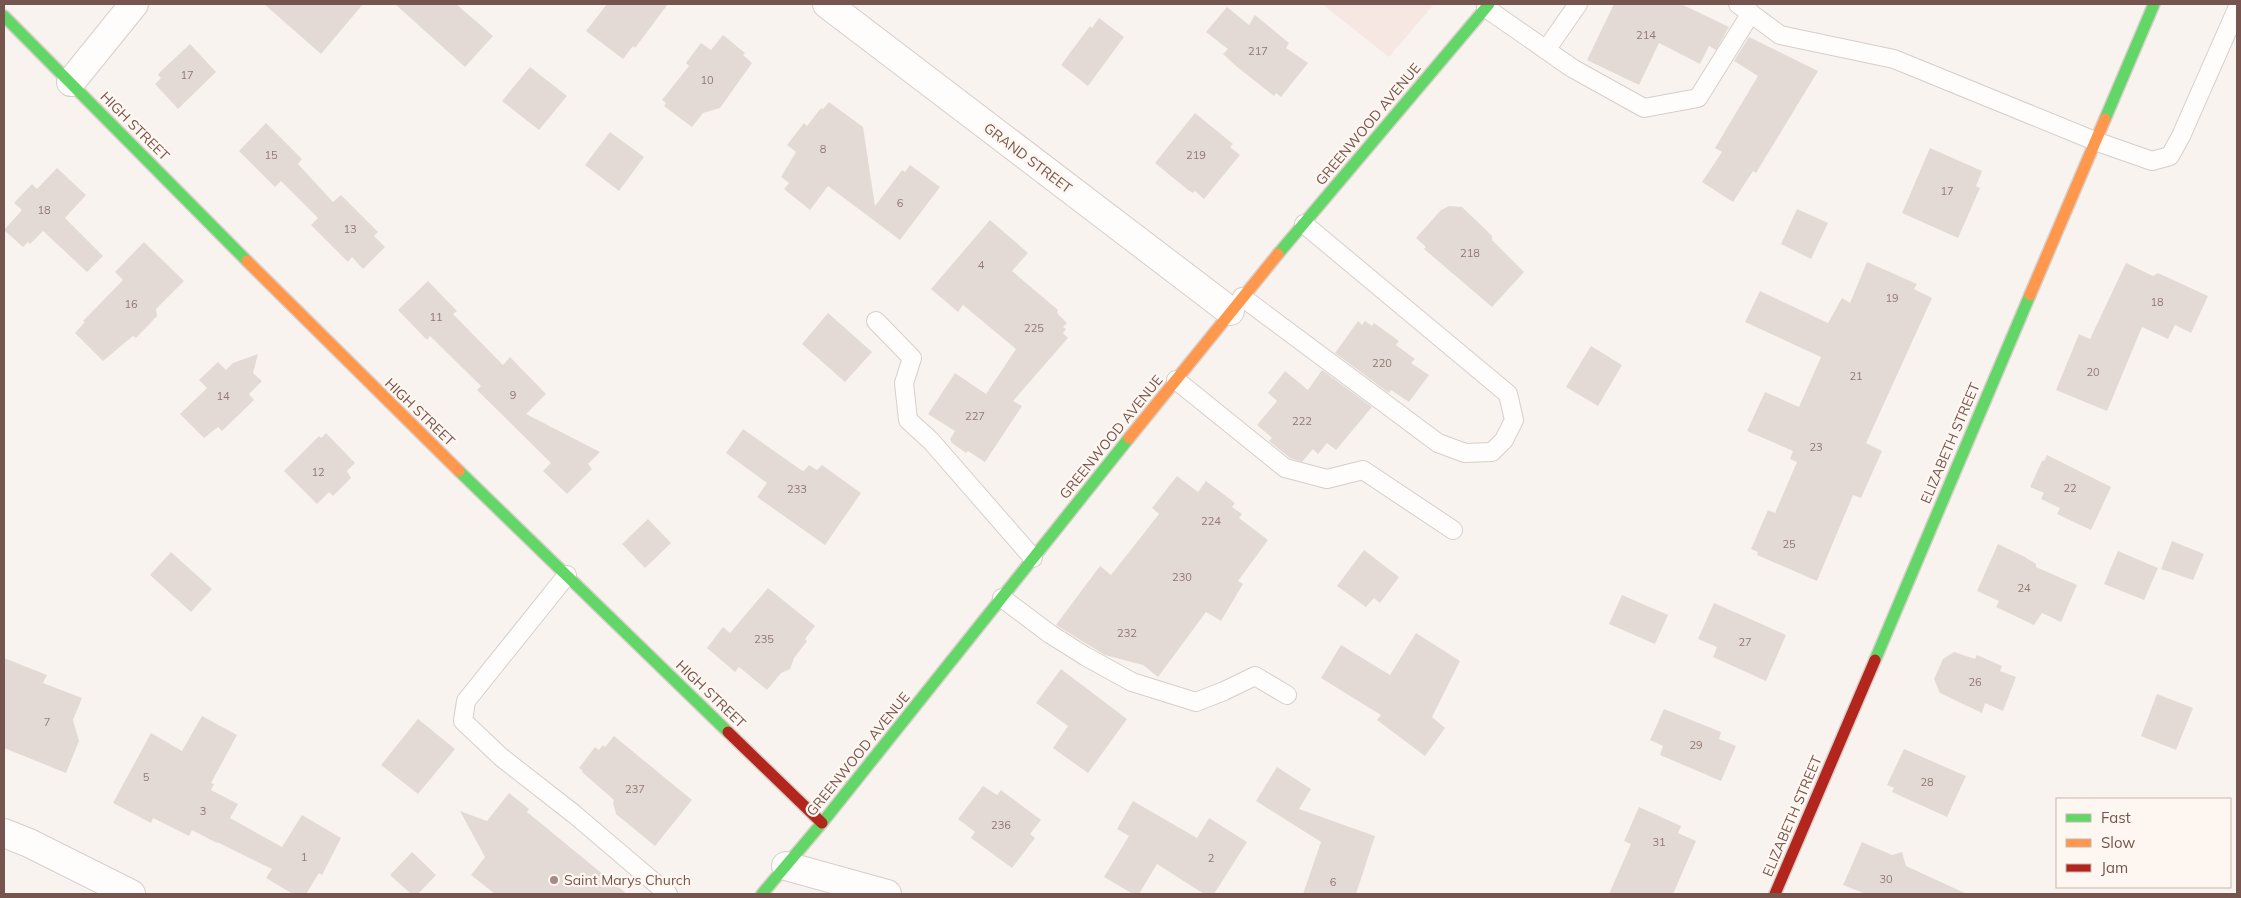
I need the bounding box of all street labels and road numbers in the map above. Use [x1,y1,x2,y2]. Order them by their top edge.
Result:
street label: GREENWOOD AVENUE [1311,59,1425,189]
street label: HIGH STREET [97,88,174,165]
street label: GRAND STREET [980,119,1076,197]
street label: GREENWOOD AVENUE [1055,371,1167,503]
street label: HIGH STREET [381,374,459,450]
street label: ELIZABETH STREET [1916,379,1984,506]
street label: HIGH STREET [672,656,750,732]
street label: GREENWOOD AVENUE [802,688,914,820]
street label: ELIZABETH STREET [1758,752,1826,879]

